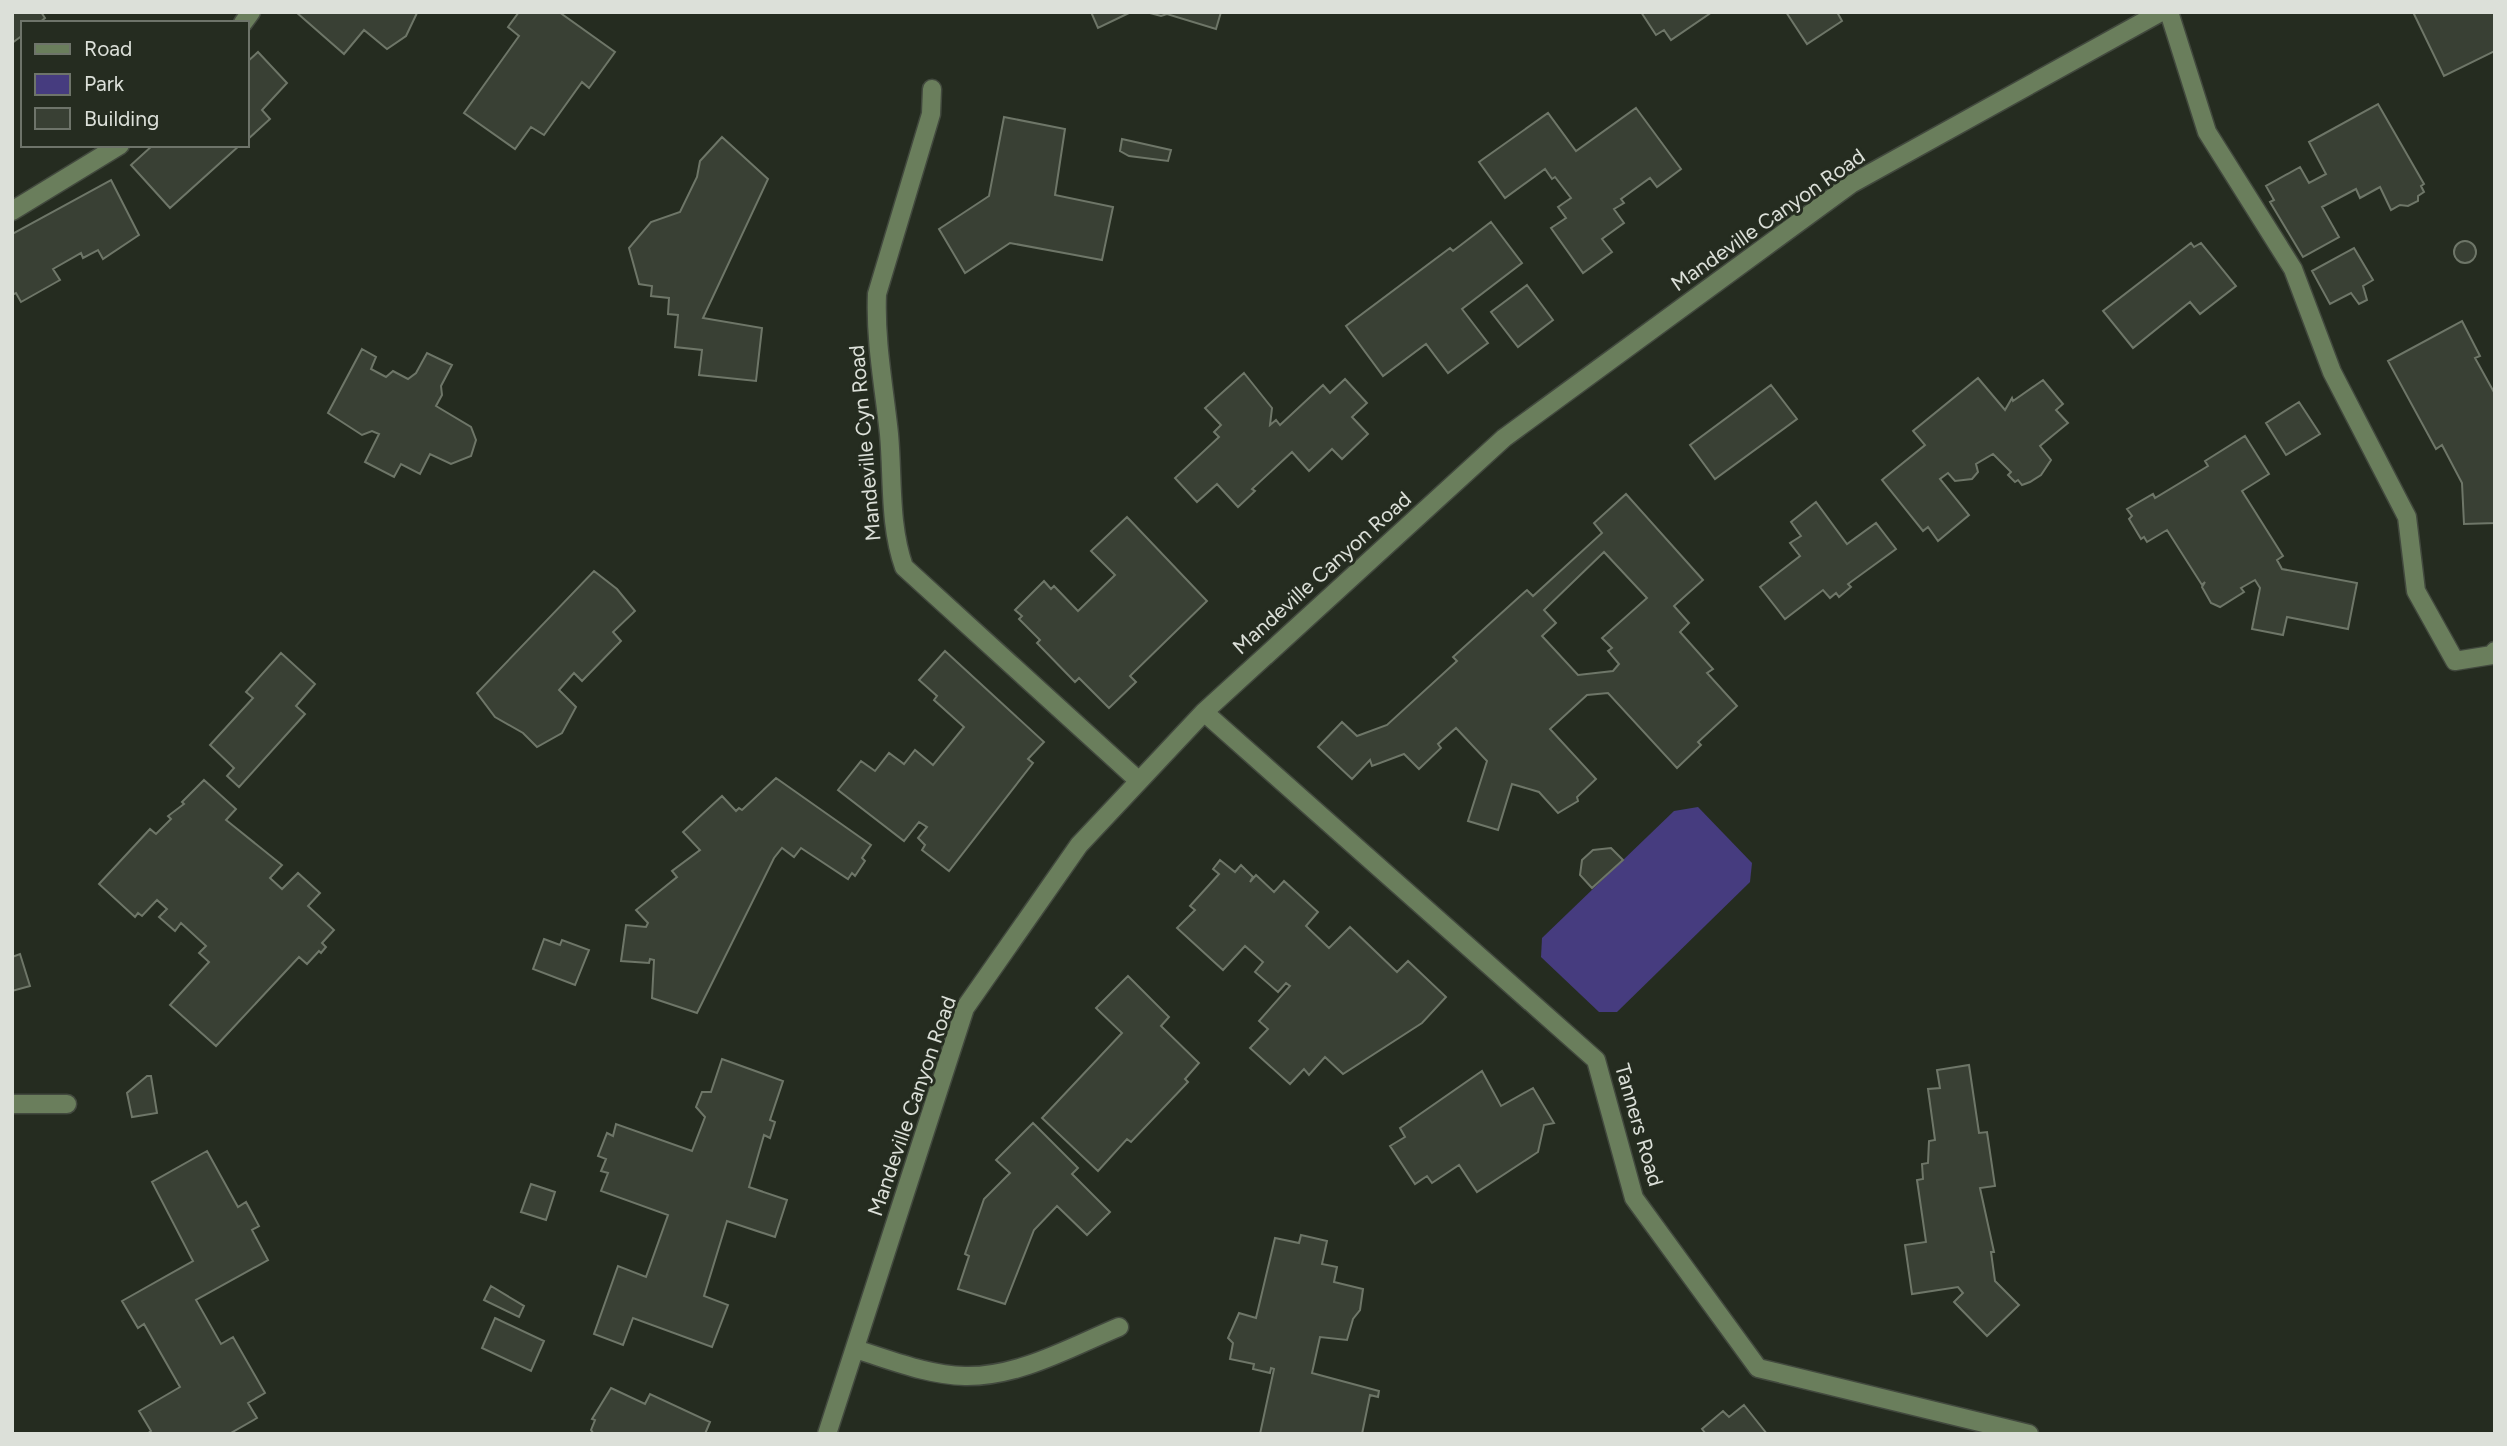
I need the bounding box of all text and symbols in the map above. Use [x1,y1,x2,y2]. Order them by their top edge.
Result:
legend [21,21,248,147]
text: Road [84,36,132,61]
text: Park [84,71,125,96]
text: Building [84,106,159,131]
street label: Mandeville Canyon Road [1666,143,1870,296]
street label: Mandeville Cyn Road [843,344,886,542]
street label: Mandeville Canyon Road [1227,486,1416,659]
street label: Mandeville Canyon Road [862,993,961,1219]
street label: Tanners Road [1610,1061,1669,1189]

